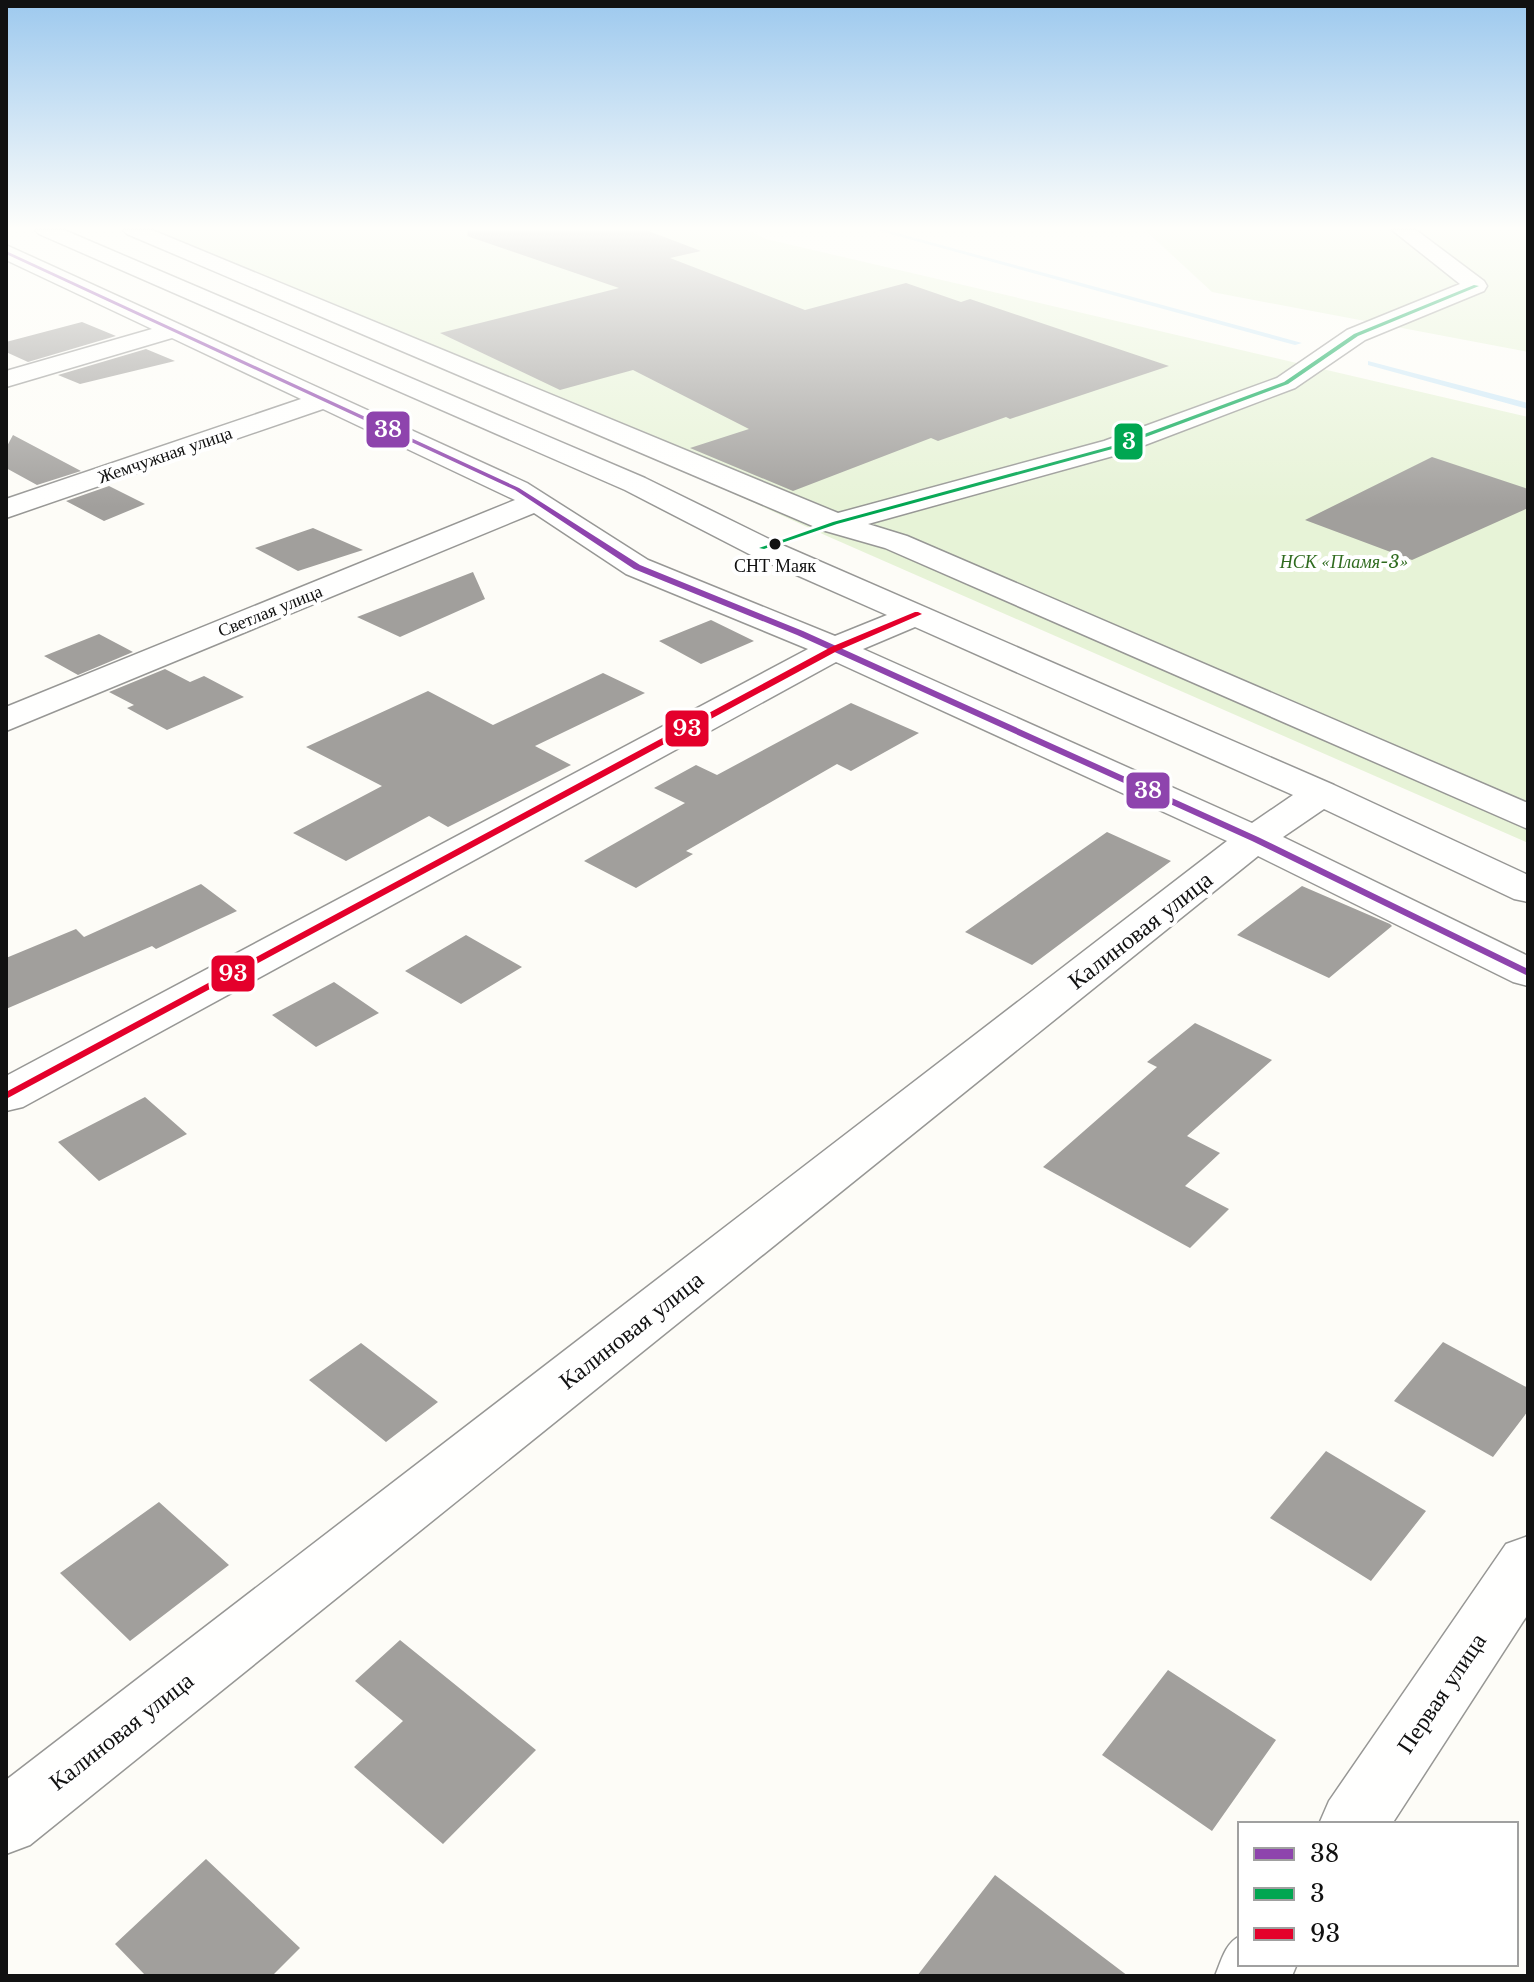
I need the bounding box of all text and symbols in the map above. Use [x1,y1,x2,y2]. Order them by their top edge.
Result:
line badge: 38 [365,410,411,449]
text: 38 [374,416,402,443]
street label: Жемчужная улица [95,422,235,488]
line badge: 3 [1113,422,1144,461]
text: 3 [1122,428,1136,455]
marker: СНТ Маяк [767,536,783,552]
park label: НСК «Пламя-3» [1279,551,1408,573]
place label: СНТ Маяк [734,555,816,577]
street label: Светлая улица [215,580,325,642]
line badge: 93 [664,709,710,748]
text: 93 [673,715,701,742]
line badge: 38 [1125,771,1171,810]
text: 38 [1134,777,1162,804]
street label: Калиновая улица [1062,864,1218,995]
line badge: 93 [210,954,256,993]
text: 93 [219,960,247,987]
street label: Калиновая улица [553,1264,709,1395]
street label: Первая улица [1390,1627,1492,1759]
street label: Калиновая улица [43,1665,199,1796]
legend [1238,1822,1518,1966]
text: 38 [1310,1839,1339,1868]
text: 3 [1310,1879,1325,1908]
text: 93 [1310,1919,1340,1948]

